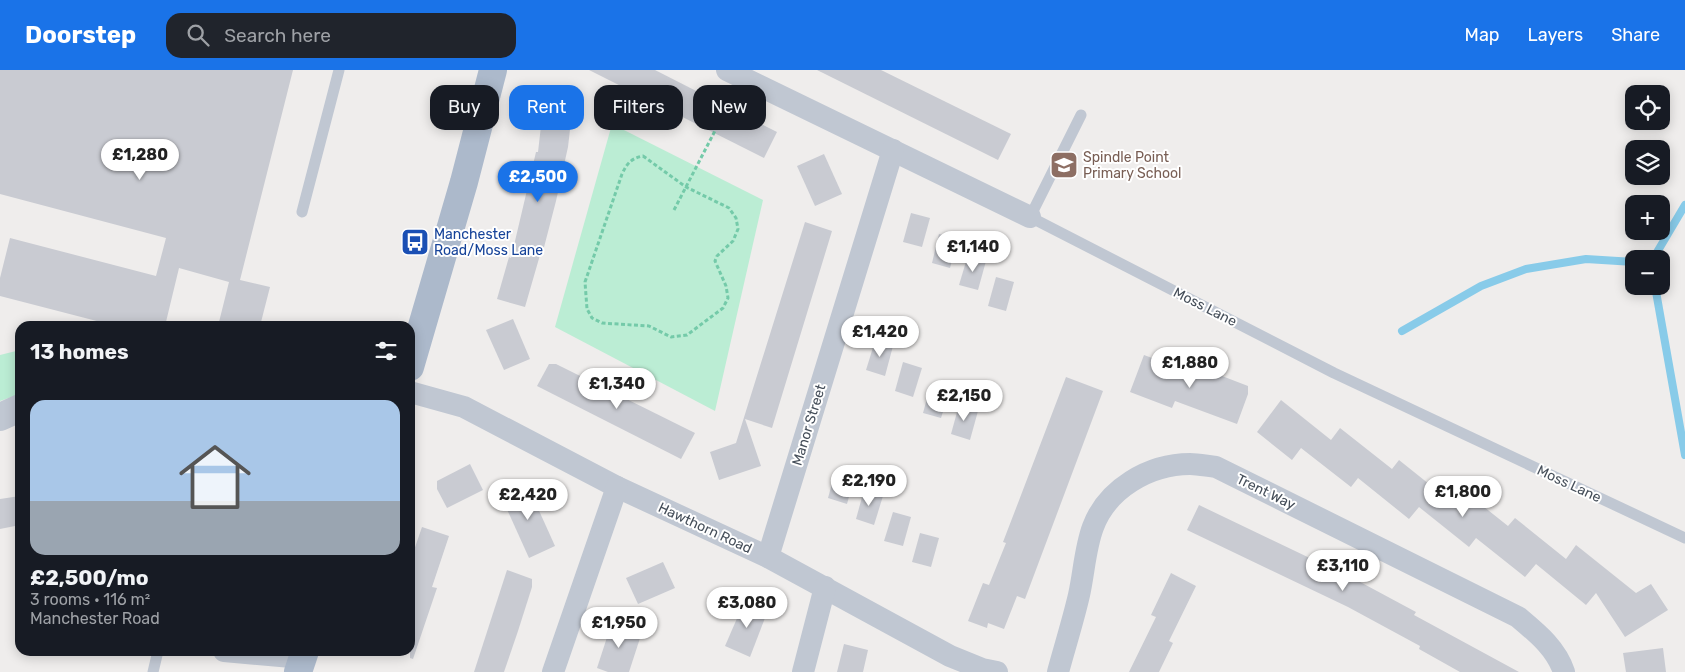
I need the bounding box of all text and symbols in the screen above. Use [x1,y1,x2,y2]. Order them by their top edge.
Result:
search box [166,13,516,58]
text: Doorstep [25,21,136,49]
icon: search [184,21,212,49]
text: Search here [224,24,331,47]
text: Map [1465,24,1500,46]
text: Layers [1528,24,1583,46]
text: Share [1611,24,1660,46]
chip: Buy [430,85,499,130]
chip: Rent [509,85,584,130]
chip: Filters [594,85,683,130]
chip: New [693,85,766,130]
map controls [1625,85,1670,295]
button: locate [1625,85,1670,130]
pin: £1,280 [99,138,181,181]
button: layers [1625,140,1670,185]
text: £1,280 [112,145,168,164]
place label: Spindle Point Primary School [1083,149,1181,182]
school or university icon: Spindle Point Primary School [1049,150,1079,180]
pin: £2,500 [497,160,579,203]
text: £2,500 [509,167,567,186]
button: + [1625,195,1670,240]
place label: Manchester Road/Moss Lane [434,226,543,259]
bus stop icon: Manchester Road/Moss Lane [400,227,430,257]
pin: £1,140 [932,230,1014,273]
text: £1,140 [947,237,999,256]
button: − [1625,250,1670,295]
street label: Moss Lane [1170,284,1240,330]
pin: £1,420 [839,316,921,358]
text: £1,420 [852,322,908,341]
icon: filters [372,337,400,365]
text: 13 homes [30,339,129,364]
pin: £1,880 [1149,346,1231,389]
text: £1,880 [1162,353,1218,372]
pin: £1,340 [576,368,658,410]
text: £1,340 [589,374,645,393]
pin: £2,150 [923,380,1005,422]
street label: Manor Street [789,382,830,468]
text: £2,150 [937,386,991,405]
icon: home [170,432,260,522]
street label: Moss Lane [1534,462,1604,506]
pin: £2,190 [828,464,910,507]
street label: Trent Way [1234,470,1298,514]
text: £2,190 [842,471,896,490]
pin: £1,800 [1422,476,1504,518]
pin: £2,420 [487,478,569,521]
text: £1,800 [1435,482,1491,501]
text: £2,420 [499,485,557,504]
street label: Hawthorn Road [655,499,755,557]
pin: £3,110 [1302,550,1384,592]
text: £3,110 [1317,556,1369,575]
text: £2,500/mo [30,565,149,590]
pin: £3,080 [706,586,788,629]
text: 3 rooms · 116 m² [30,590,150,609]
text: £3,080 [717,593,777,612]
pin: £1,950 [578,606,660,649]
text: Manchester Road [30,609,160,628]
text: £1,950 [592,613,646,632]

